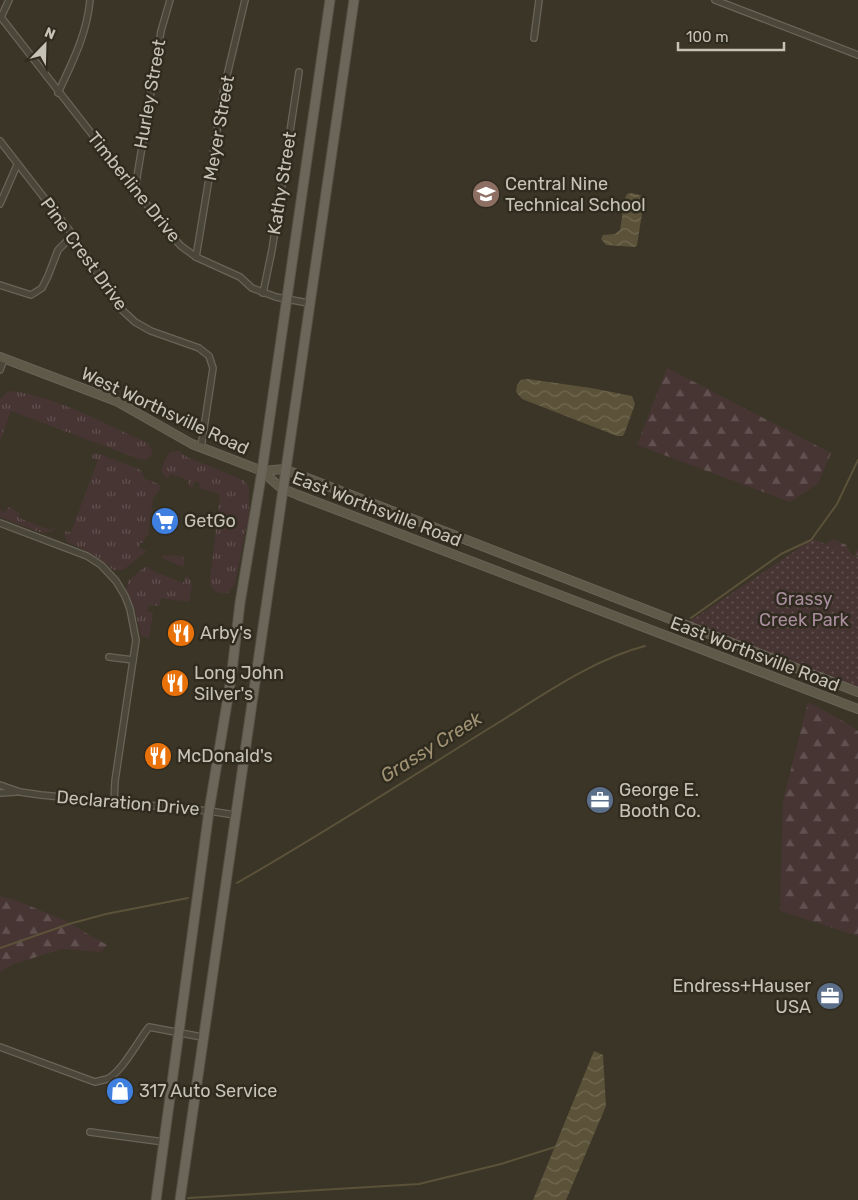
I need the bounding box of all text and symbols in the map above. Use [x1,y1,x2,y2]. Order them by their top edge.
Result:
north arrow [20,20,70,70]
scale bar [678,20,784,52]
text: N [42,24,58,43]
text: 100 m [686,28,728,46]
street label: Hurley Street [130,38,170,150]
street label: Meyer Street [199,74,239,182]
street label: Timberline Drive [83,127,185,247]
street label: Kathy Street [263,130,301,236]
place label: Central Nine Technical School [505,173,646,216]
school or university icon: Central Nine Technical School [471,179,501,209]
street label: Pine Crest Drive [36,193,132,315]
street label: West Worthsville Road [78,362,252,460]
street label: East Worthsville Road [289,467,465,551]
supermarket icon: GetGo [150,506,180,536]
place label: GetGo [184,510,236,532]
park label: Grassy Creek Park [759,588,850,631]
street label: East Worthsville Road [667,612,843,696]
restaurant icon: Arby's [166,618,196,648]
place label: Arby's [200,622,252,644]
place label: Long John Silver's [194,662,284,705]
restaurant icon: Long John Silver's [160,668,190,698]
water label: Grassy Creek [376,706,486,787]
restaurant icon: McDonald's [143,741,173,771]
place label: McDonald's [177,745,273,767]
place label: George E. Booth Co. [619,779,701,822]
office icon: George E. Booth Co. [585,785,615,815]
street label: Declaration Drive [55,786,201,820]
place label: Endress+Hauser USA [672,975,811,1018]
office icon: Endress+Hauser USA [815,981,845,1011]
shop icon: 317 Auto Service [105,1076,135,1106]
place label: 317 Auto Service [139,1080,277,1102]

